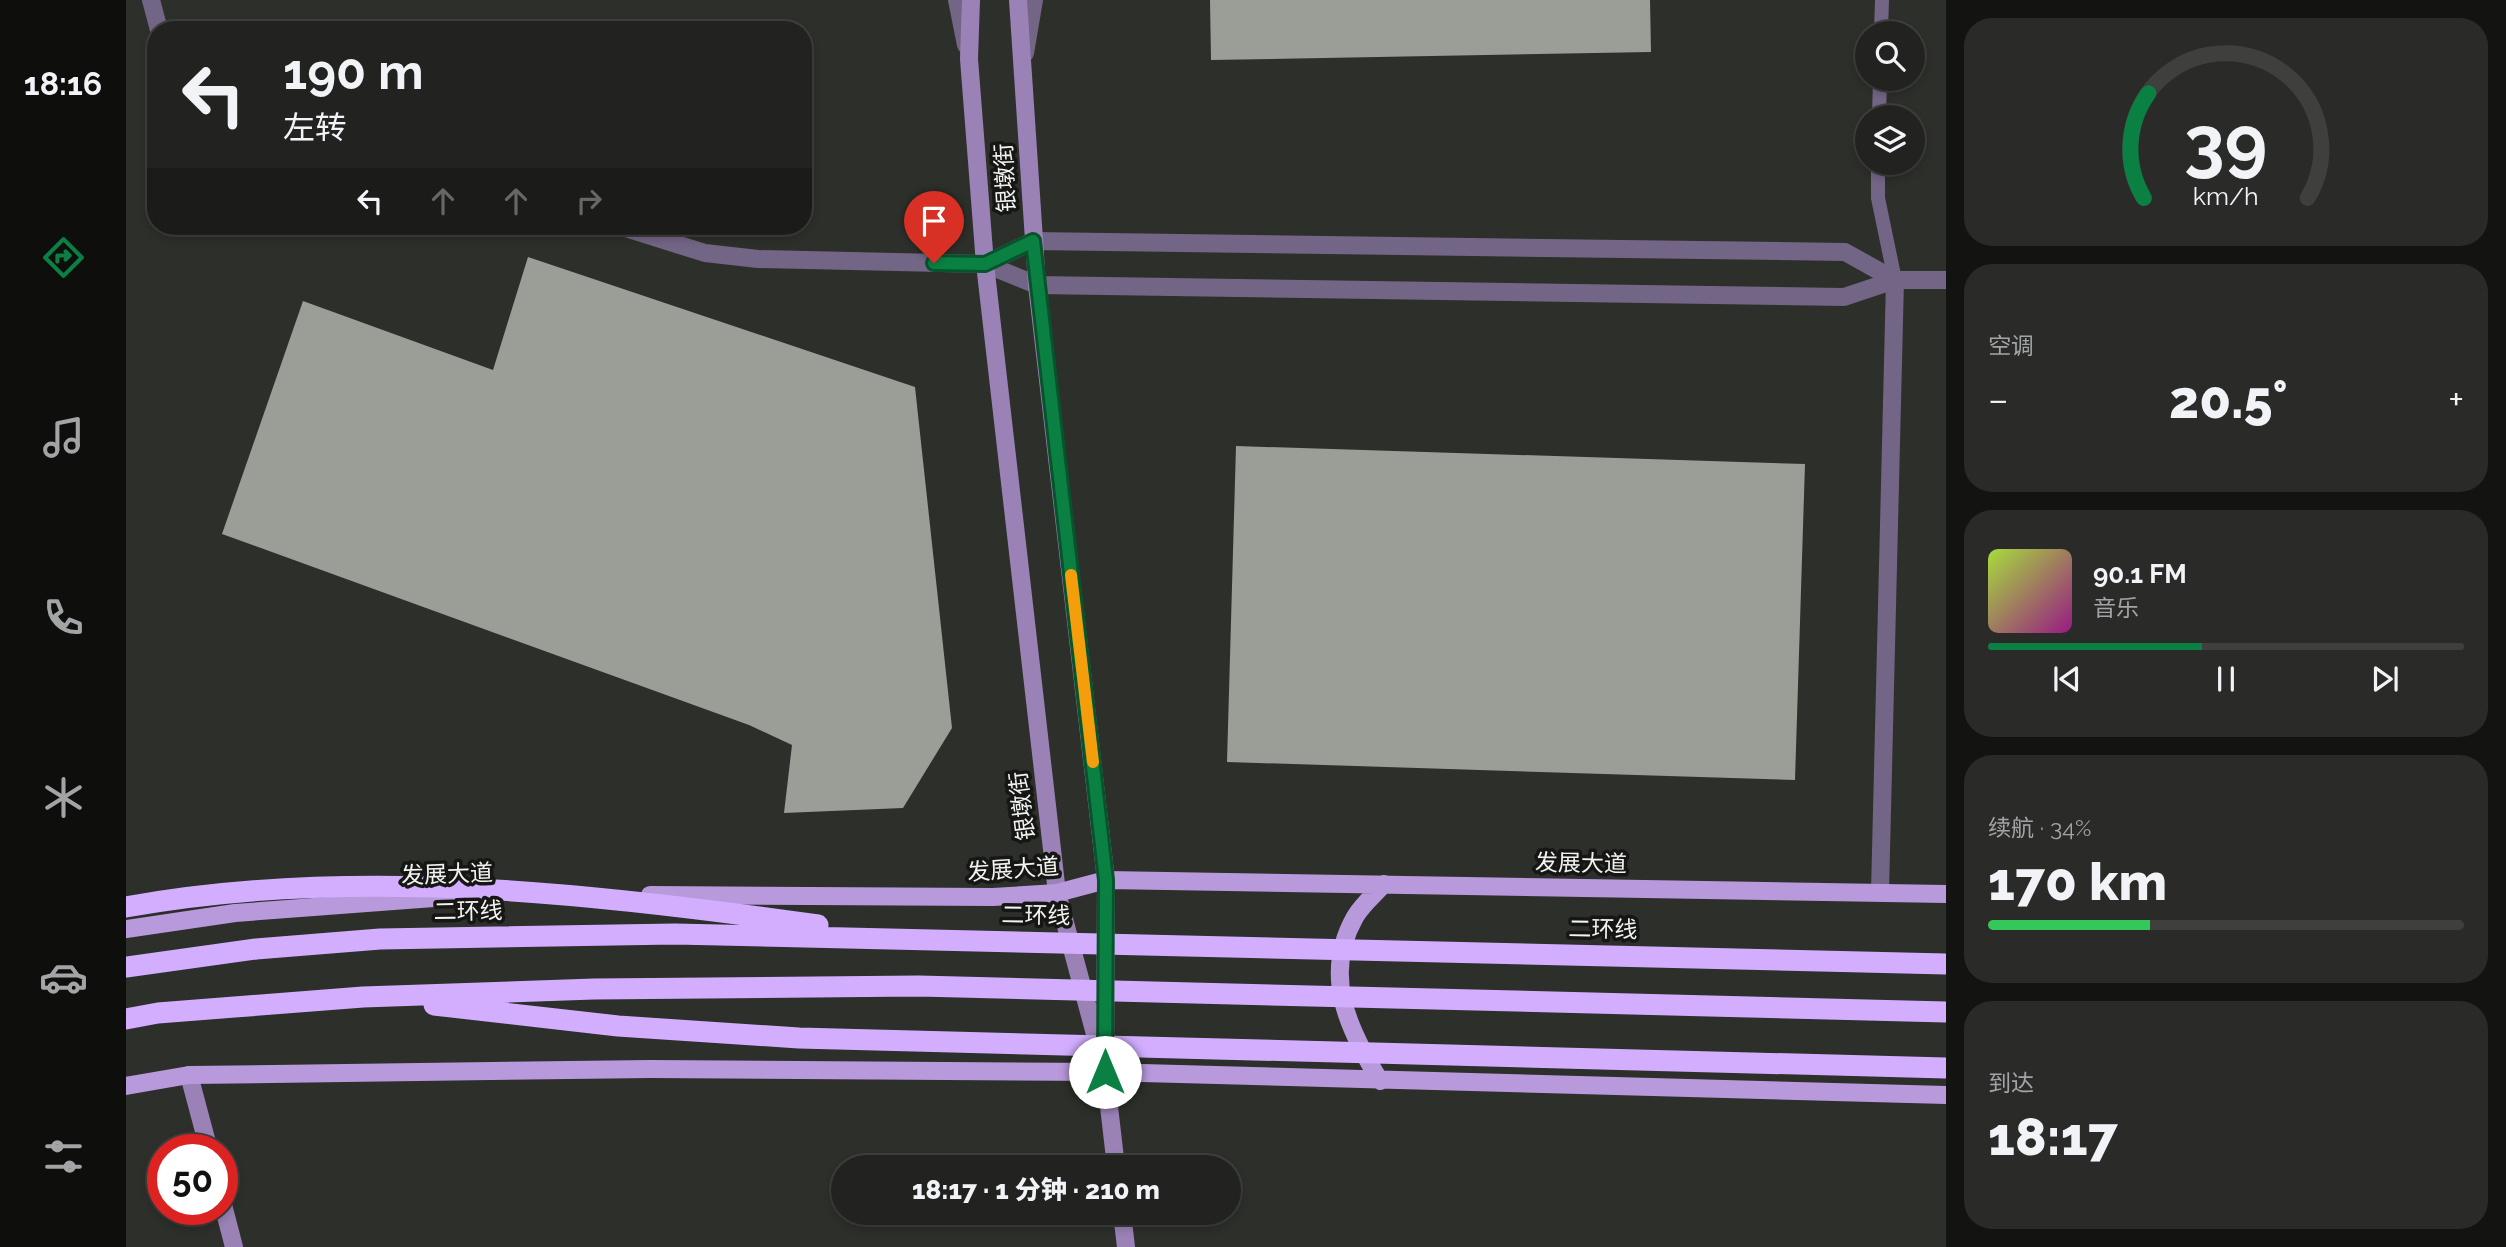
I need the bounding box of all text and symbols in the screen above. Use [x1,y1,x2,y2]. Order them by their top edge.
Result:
map controls [1855,21,1925,175]
button: search [1855,21,1925,91]
text: 190 m [283,43,424,100]
icon: left [168,49,259,140]
text: 18:16 [24,65,102,102]
text: 39 [2184,100,2268,185]
button: layers [1855,105,1925,175]
text: 左转 [283,109,347,146]
street label: 银墩街 [989,143,1020,213]
text: km/h [2193,181,2259,211]
icon: left [351,182,389,220]
icon: ahead [424,182,462,220]
icon: ahead [497,182,535,220]
icon: right [570,182,608,220]
pin [904,191,964,263]
icon: arrive [915,202,953,240]
icon: directions [39,233,88,282]
text: 空调 [1988,332,2034,359]
text: 20.5° [2169,369,2288,430]
text: − [1988,377,2008,422]
text: + [2448,377,2464,422]
icon: music [39,413,88,462]
text: 90.1 FM [2093,559,2187,589]
icon: phone [39,593,88,642]
text: 音乐 [2093,594,2139,621]
icon: previous [2048,660,2086,698]
icon: pause [2207,660,2245,698]
icon: next [2366,660,2404,698]
street label: 银墩街 [1004,770,1039,842]
icon: climate [39,773,88,822]
text: 续航 · 34% [1988,814,2091,841]
street label: 发展大道 [1535,848,1627,877]
text: 170 km [1988,851,2167,912]
street label: 发展大道 [966,852,1060,885]
street label: 发展大道 [401,858,493,889]
street label: 二环线 [433,896,503,925]
street label: 二环线 [1001,900,1071,929]
street label: 二环线 [1568,914,1638,943]
icon: car [39,953,88,1002]
position arrow [1068,1035,1142,1109]
text: 到达 [1988,1069,2034,1096]
text: 18:17 [1988,1106,2118,1167]
icon: filters [39,1132,88,1181]
speed limit sign: 50 [147,1134,238,1225]
text: 18:17 · 1 分钟 · 210 m [912,1175,1160,1205]

